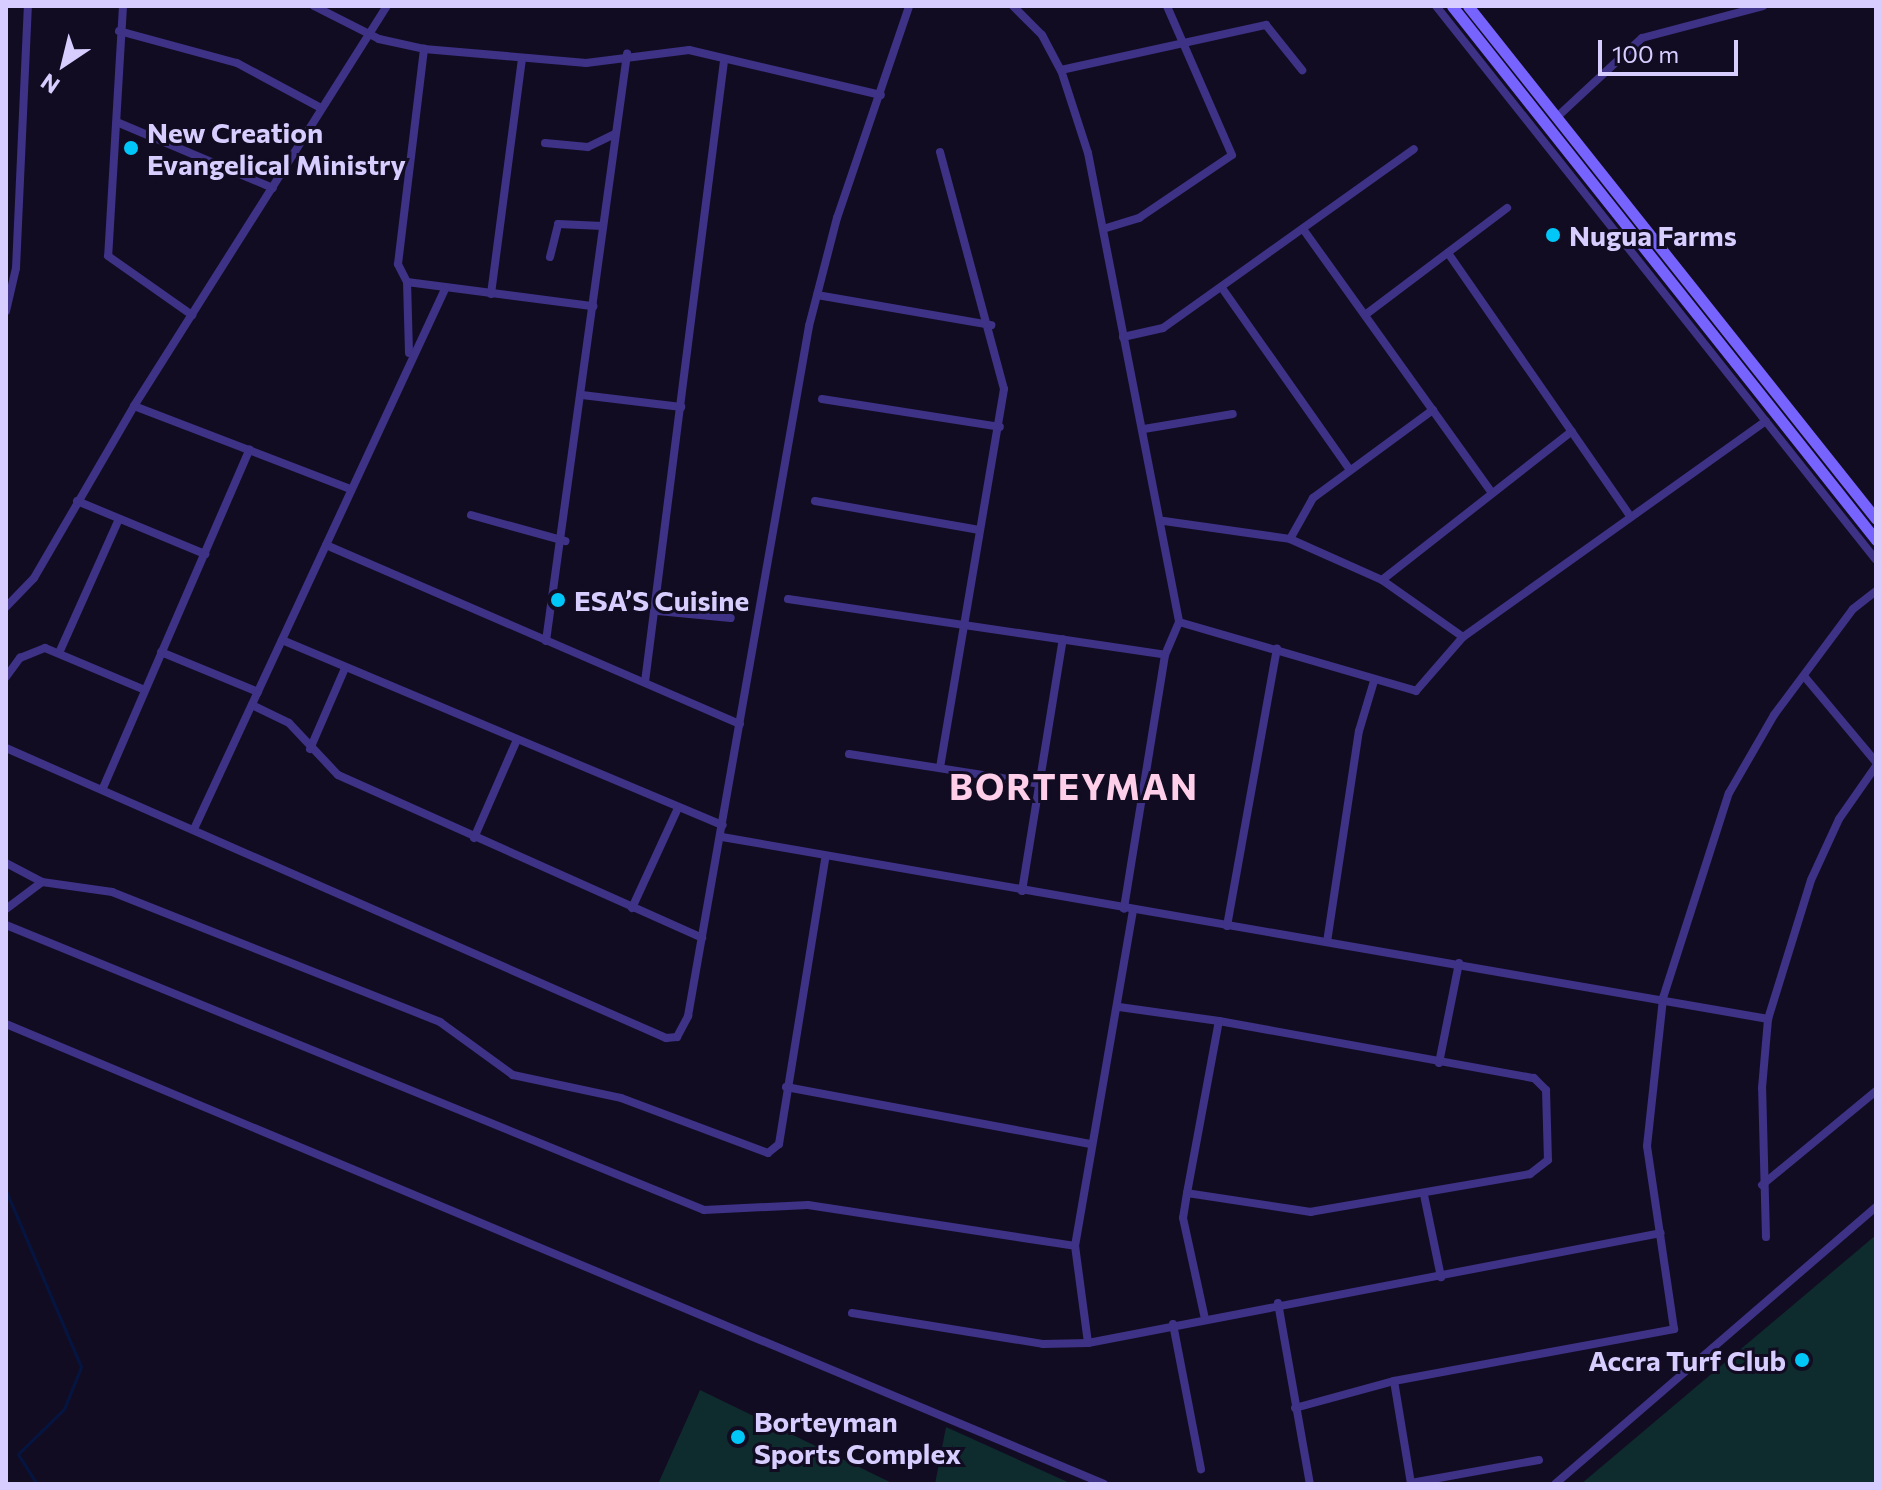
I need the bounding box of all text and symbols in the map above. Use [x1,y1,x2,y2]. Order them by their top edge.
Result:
north arrow [24,24,104,104]
scale bar [1602,24,1742,74]
text: 100 m [1612,39,1679,68]
text: N [35,68,64,100]
place label: New Creation Evangelical Ministry [147,115,406,181]
marker: New Creation Evangelical Ministry [122,139,140,157]
place label: Nugua Farms [1569,218,1737,252]
marker: Nugua Farms [1544,226,1562,244]
place label: ESA’S Cuisine [574,583,749,617]
marker: ESA’S Cuisine [549,591,567,609]
district label: BORTEYMAN [949,764,1199,808]
place label: Accra Turf Club [1588,1343,1786,1377]
marker: Accra Turf Club [1793,1351,1811,1369]
place label: Borteyman Sports Complex [754,1404,961,1470]
marker: Borteyman Sports Complex [729,1428,747,1446]

